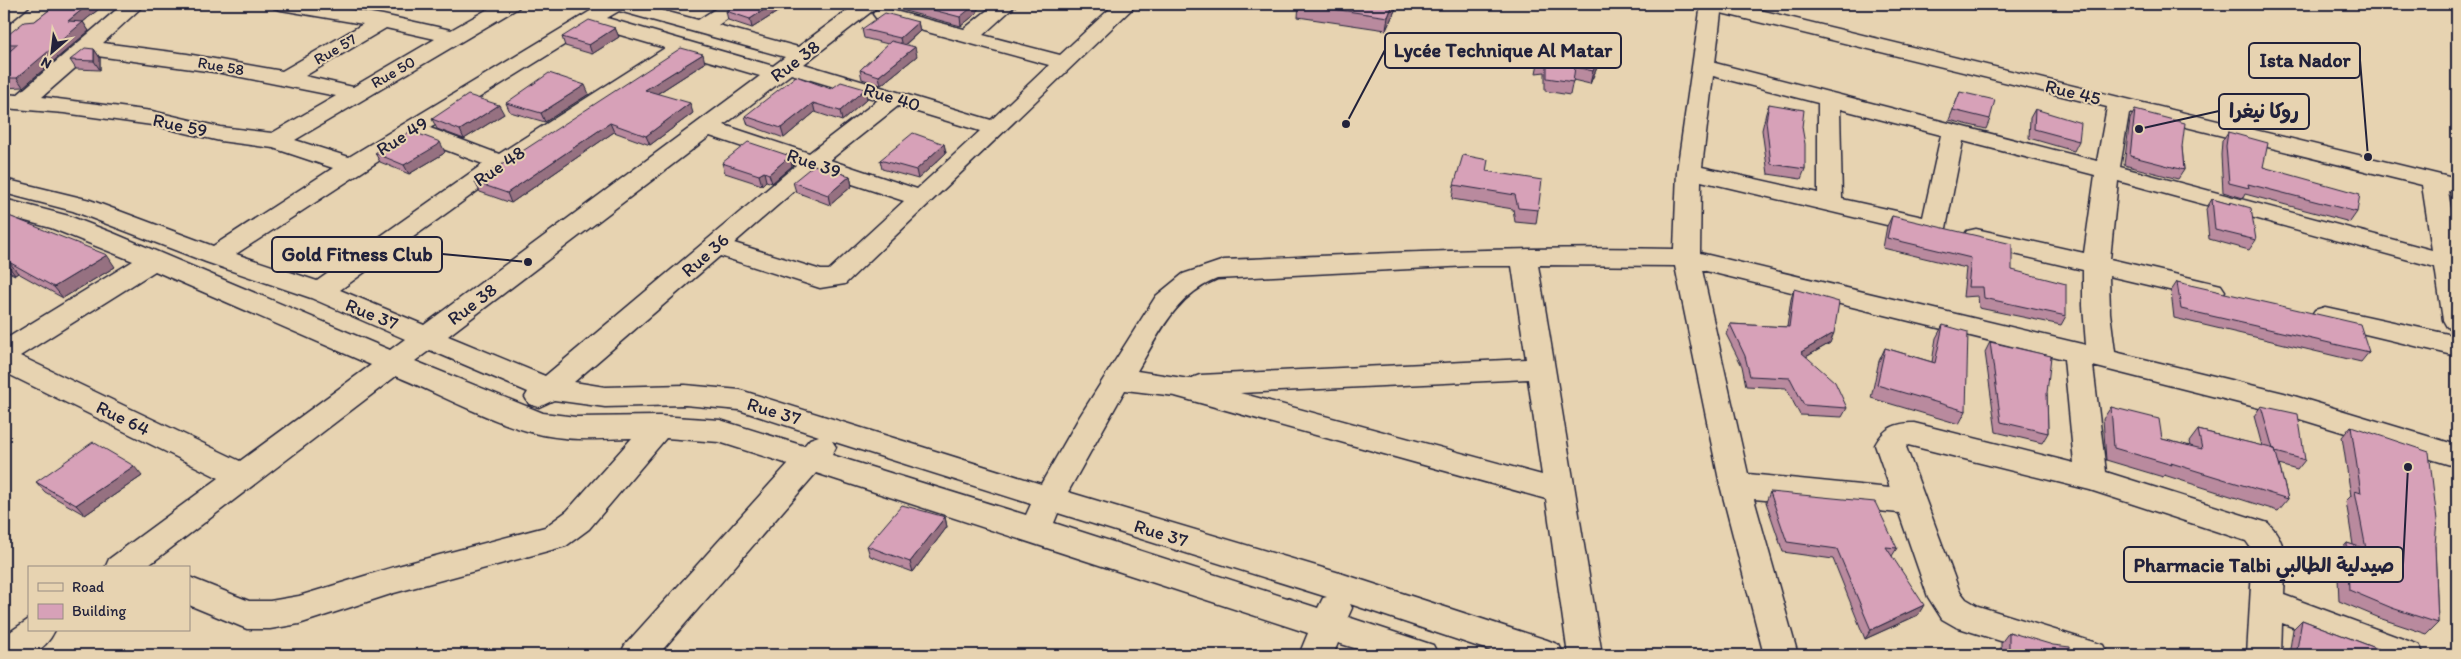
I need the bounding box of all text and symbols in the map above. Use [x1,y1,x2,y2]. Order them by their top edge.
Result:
north arrow [28,28,78,78]
street label: Rue 57 [310,29,360,69]
callout: Lycée Technique Al Matar [1385,33,1621,68]
street label: Rue 38 [766,35,824,87]
text: Lycée Technique Al Matar [1394,38,1613,63]
callout: Ista Nador [2249,43,2360,78]
text: Ista Nador [2259,48,2352,72]
street label: Rue 50 [367,52,419,92]
text: N [38,53,54,73]
street label: Rue 58 [196,53,246,79]
street label: Rue 45 [2043,74,2103,110]
street label: Rue 40 [861,77,923,117]
callout: روكا نيغرا [2219,94,2309,129]
text: روكا نيغرا [2229,99,2299,124]
street label: Rue 59 [151,108,209,142]
street label: Rue 49 [372,111,432,161]
street label: Rue 48 [469,140,529,192]
street label: Rue 39 [784,143,844,183]
street label: Rue 36 [676,228,734,282]
callout: Gold Fitness Club [272,237,442,272]
text: Gold Fitness Club [281,242,433,266]
street label: Rue 38 [443,278,501,330]
street label: Rue 37 [342,293,402,335]
street label: Rue 37 [744,392,804,430]
street label: Rue 64 [92,395,154,441]
street label: Rue 37 [1131,514,1191,552]
callout: Pharmacie Talbi صيدلية الطالبي [2124,547,2403,582]
text: Pharmacie Talbi صيدلية الطالبي [2134,553,2394,583]
legend [28,566,190,632]
text: Road [72,578,105,596]
text: Building [72,602,126,620]

